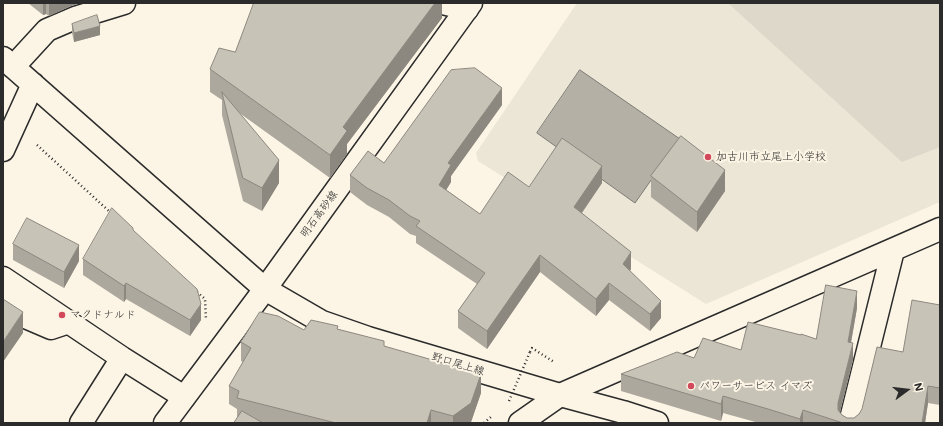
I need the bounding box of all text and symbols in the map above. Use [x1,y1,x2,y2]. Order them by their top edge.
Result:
place label: 加古川市立尾上小学校 [716,150,826,164]
marker: 加古川市立尾上小学校 [703,152,713,162]
street label: 明石高砂線 [297,188,341,240]
place label: マクドナルド [70,308,136,322]
marker: マクドナルド [57,310,67,320]
street label: 野口尾上線 [430,350,486,378]
north arrow [887,370,927,410]
place label: パワーサービス イマズ [699,379,813,393]
marker: パワーサービス イマズ [686,381,696,391]
text: N [911,381,927,393]

